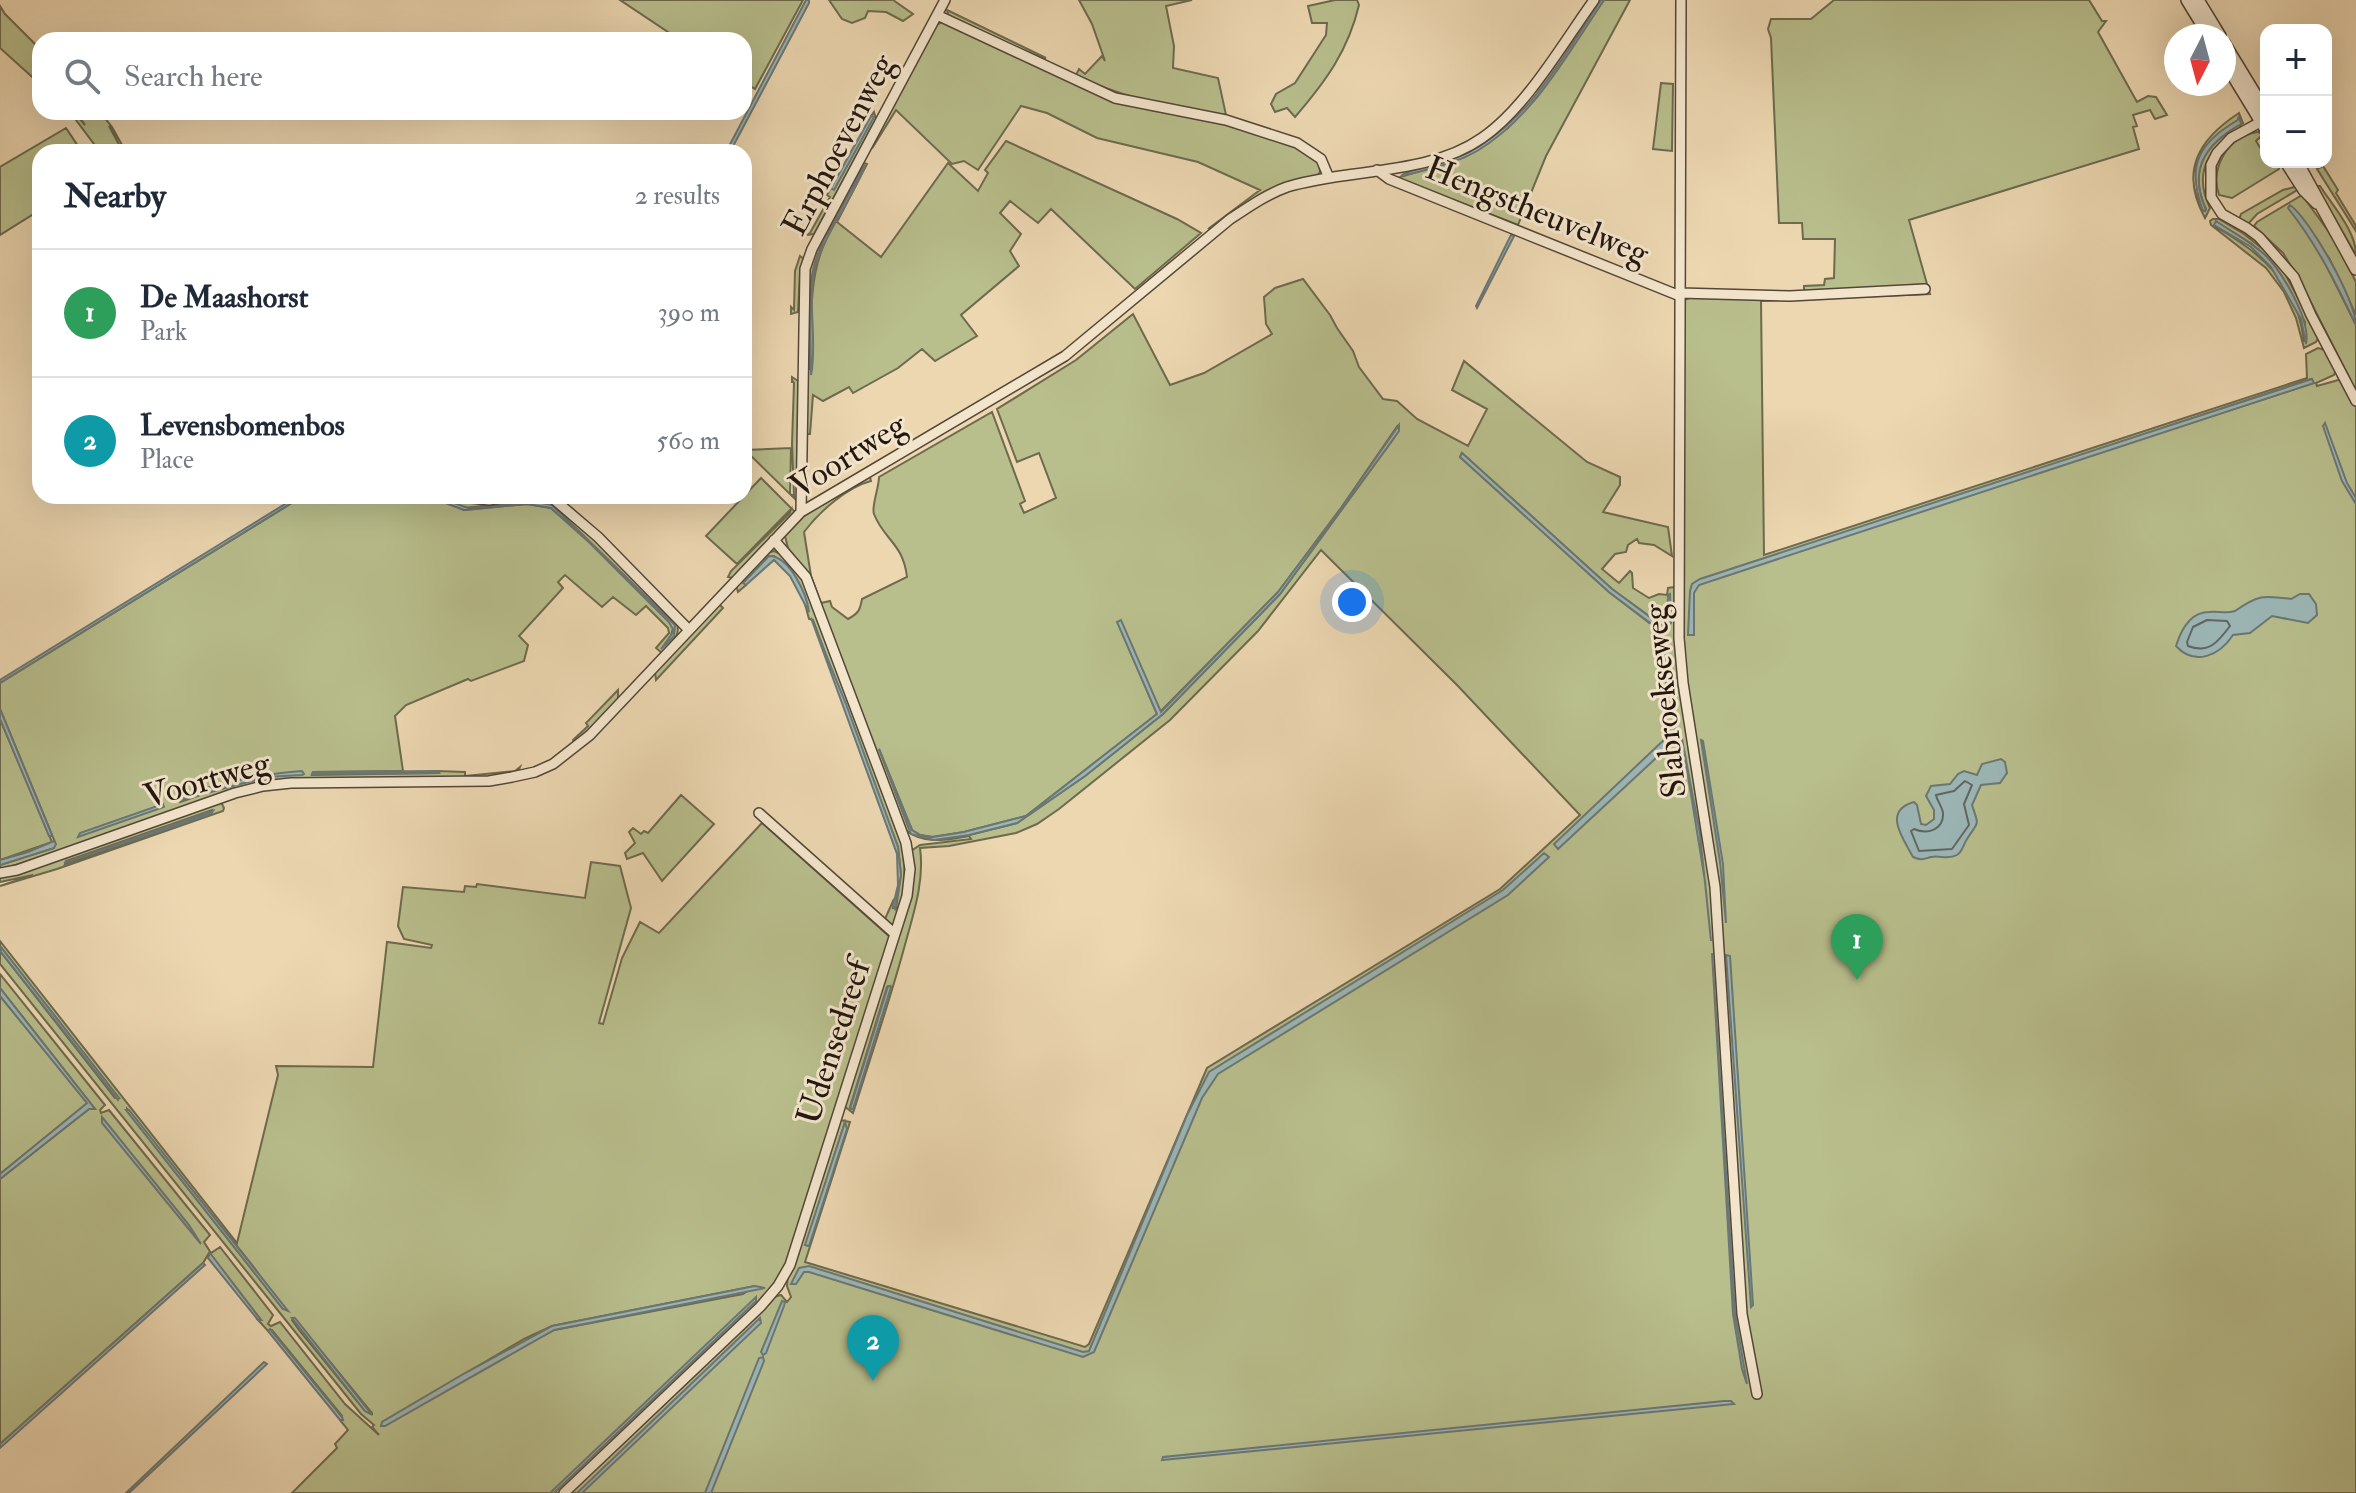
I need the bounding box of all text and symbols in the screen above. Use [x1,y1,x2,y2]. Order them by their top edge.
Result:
north arrow [2164,24,2236,96]
map controls [2260,24,2332,168]
button: + [2260,24,2332,96]
search box [32,32,752,120]
street label: Erphoevenweg [773,46,905,243]
icon: search [60,54,104,98]
text: Search here [124,58,263,95]
button: − [2260,96,2332,168]
street label: Hengstheuvelweg [1419,147,1656,276]
text: Nearby [64,175,166,218]
text: 2 results [635,180,720,212]
text: De Maashorst [140,279,308,316]
text: 1 [85,297,95,329]
text: 390 m [658,297,720,329]
text: Park [140,316,187,348]
street label: Voortweg [782,403,915,508]
text: Levensbomenbos [140,407,345,444]
text: 2 [83,425,97,457]
text: 560 m [657,425,720,457]
text: Place [140,444,194,476]
your location [1332,582,1372,622]
street label: Slabroekseweg [1633,601,1697,800]
street label: Voortweg [139,741,276,818]
pin: 1 [1831,914,1883,980]
street label: Udensedreef [787,949,882,1130]
pin: 2 [847,1315,899,1381]

